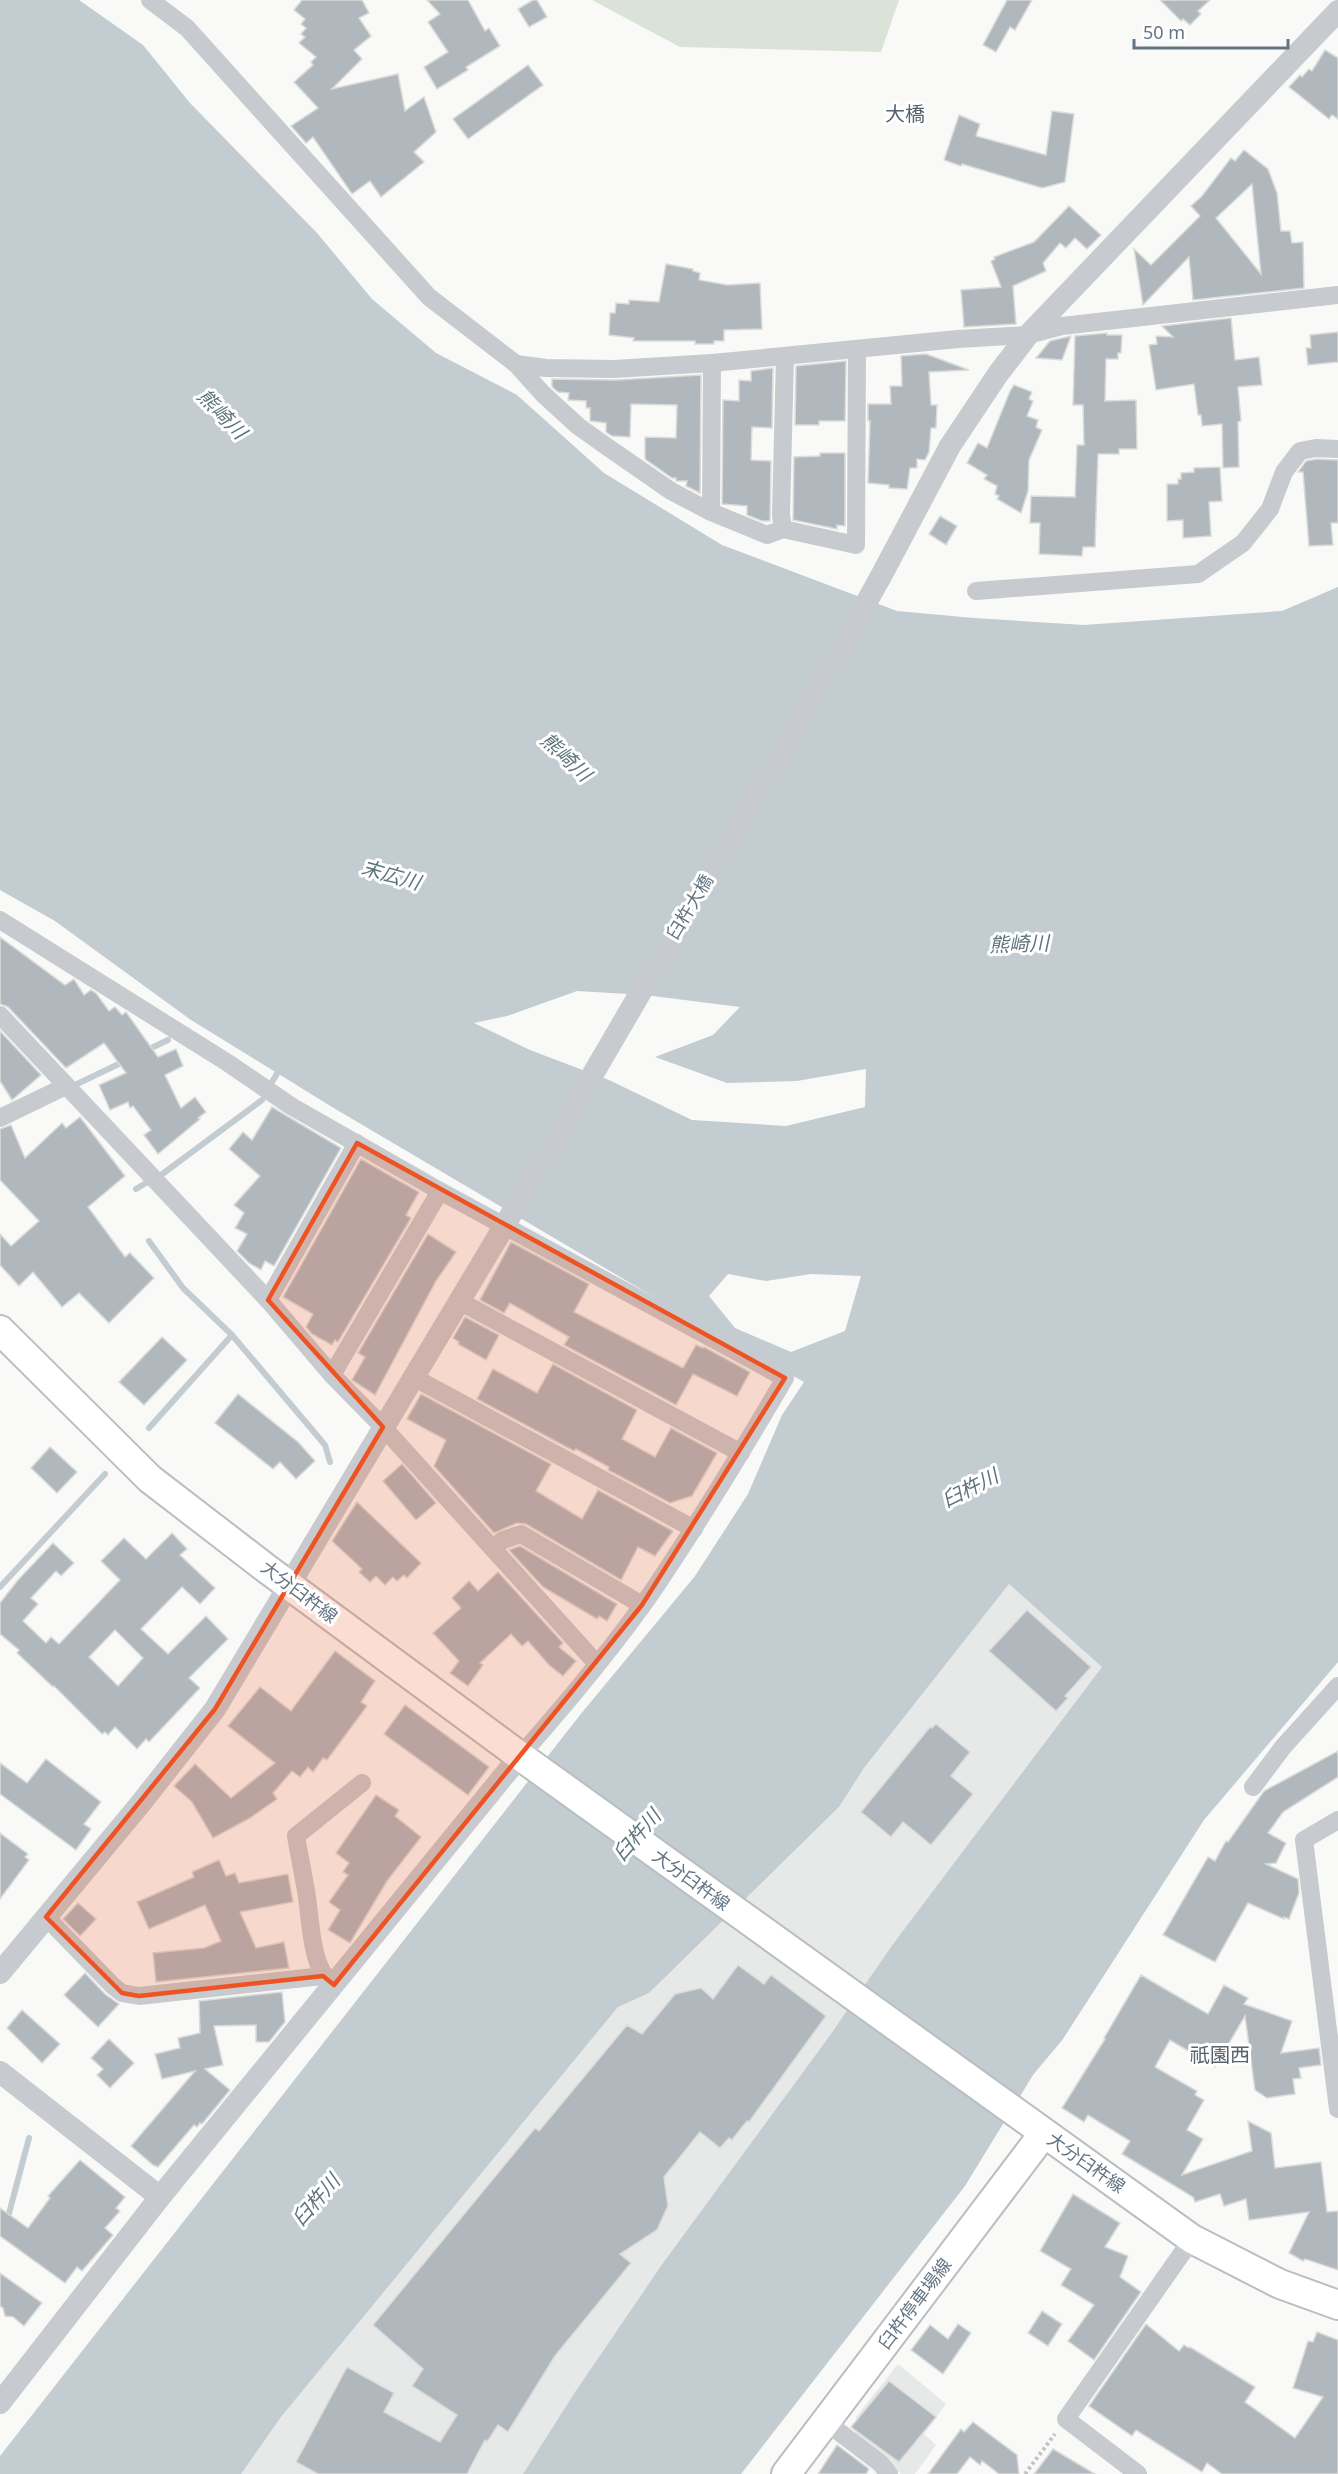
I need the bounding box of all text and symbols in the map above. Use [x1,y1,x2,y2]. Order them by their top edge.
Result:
scale bar [1134,12,1288,50]
text: 50 m [1143,20,1185,44]
district label: 大橋 [885,100,925,127]
water label: 熊崎川 [192,383,254,446]
water label: 熊崎川 [535,726,599,788]
water label: 末広川 [359,853,426,896]
street label: 臼杵大橋 [660,869,718,944]
water label: 熊崎川 [989,929,1051,958]
water label: 臼杵川 [937,1461,1004,1513]
street label: 大分臼杵線 [256,1555,343,1628]
water label: 臼杵川 [607,1802,668,1866]
street label: 大分臼杵線 [648,1843,735,1915]
district label: 祇園西 [1190,2041,1250,2068]
street label: 大分臼杵線 [1043,2127,1130,2198]
water label: 臼杵川 [286,2167,347,2231]
street label: 臼杵停車場線 [872,2253,956,2354]

